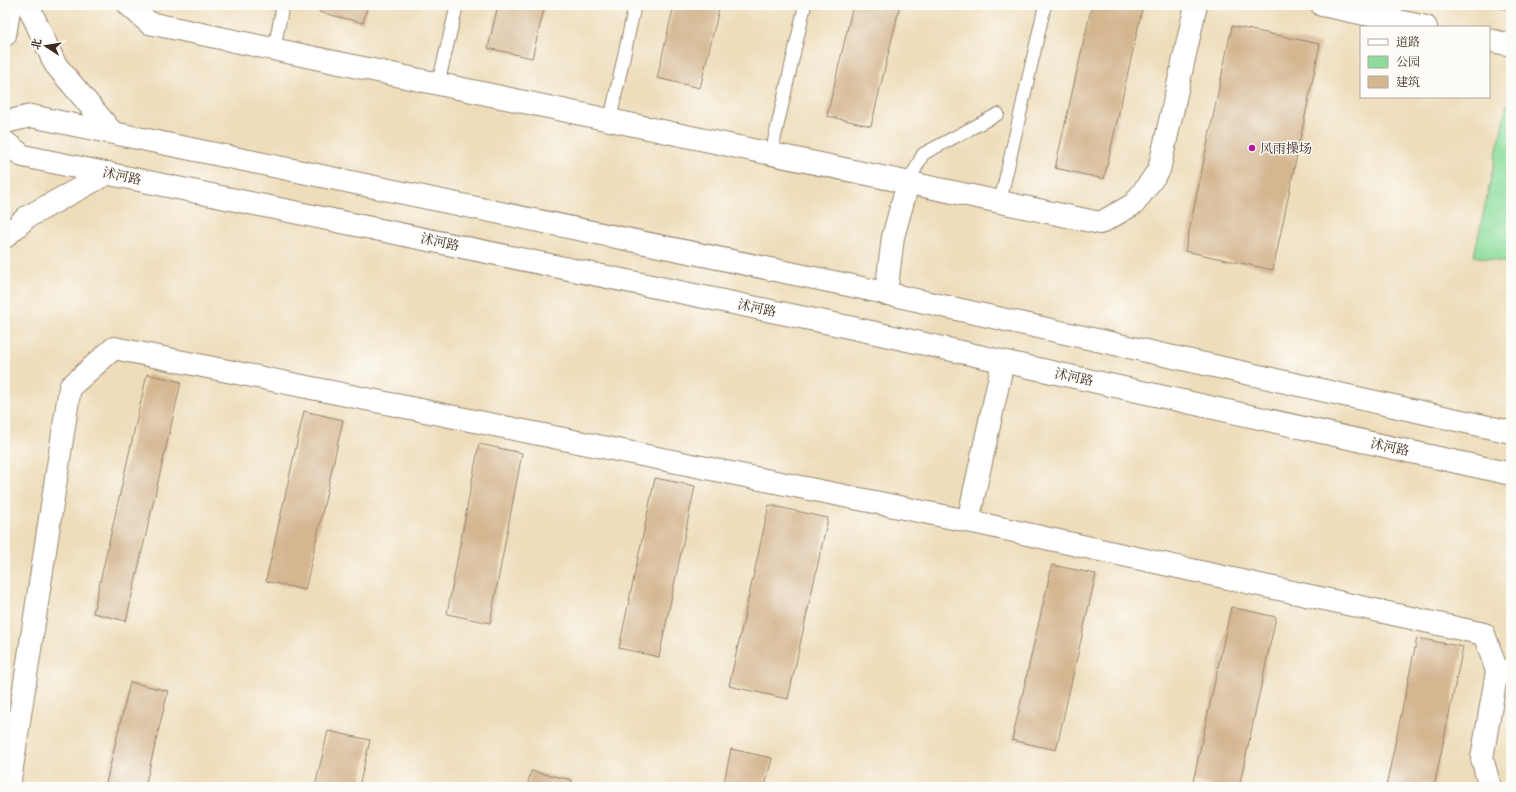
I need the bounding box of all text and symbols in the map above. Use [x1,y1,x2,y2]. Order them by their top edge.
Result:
north arrow [26,26,66,66]
legend [1360,26,1490,98]
text: 道路 [1396,33,1420,50]
text: 北 [27,37,45,51]
text: 公园 [1396,53,1420,70]
text: 建筑 [1396,73,1420,90]
place label: 风雨操场 [1260,139,1312,158]
marker: 风雨操场 [1247,143,1257,153]
street label: 沭河路 [101,163,143,189]
street label: 沭河路 [419,229,461,255]
street label: 沭河路 [736,295,778,321]
street label: 沭河路 [1053,364,1095,390]
street label: 沭河路 [1369,434,1411,460]

